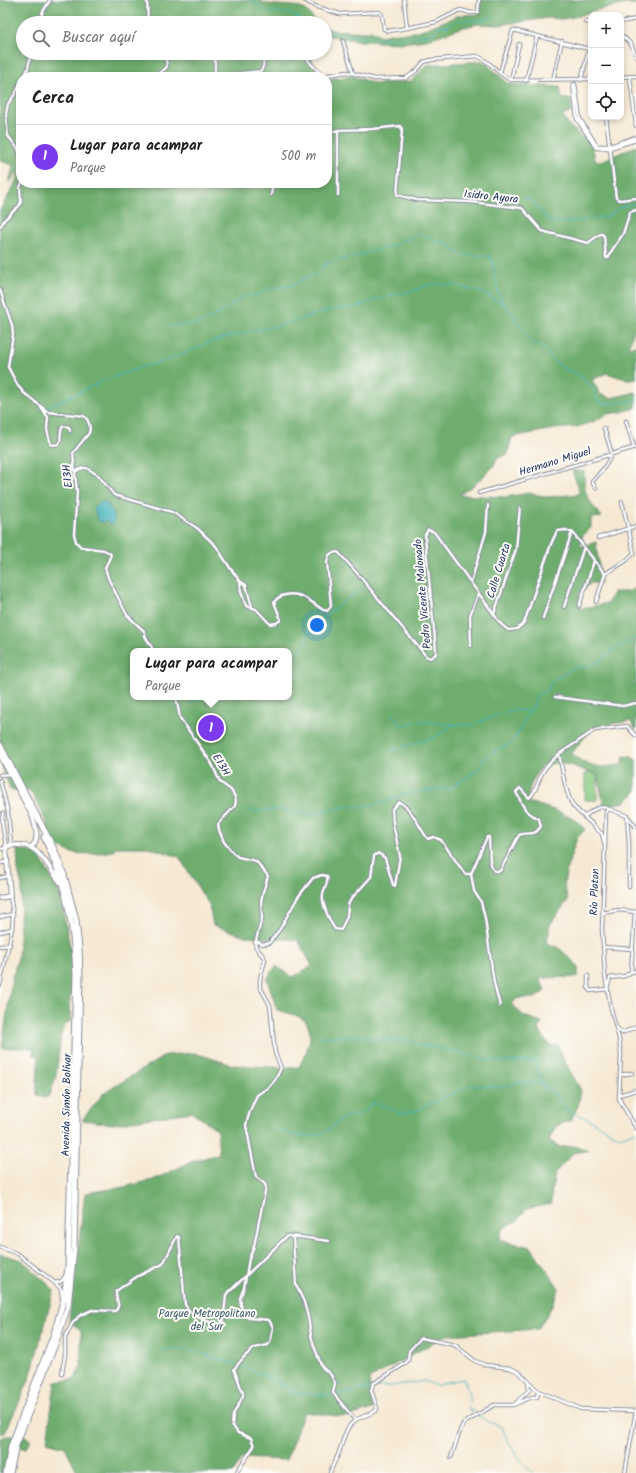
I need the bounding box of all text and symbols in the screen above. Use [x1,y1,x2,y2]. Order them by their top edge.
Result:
map controls [588,12,624,120]
button: + [588,12,624,48]
search box [16,16,332,60]
text: Buscar aquí [62,26,135,50]
icon: search [30,27,52,49]
button: − [588,48,624,84]
button: locate [588,84,624,120]
text: Cerca [32,85,74,112]
text: Lugar para acampar [70,134,202,158]
text: 1 [43,146,47,167]
text: 500 m [280,146,316,167]
text: Parque [70,158,106,179]
street label: Isidro Ayora [463,185,519,209]
street label: Hermano Miguel [517,442,594,482]
street label: E13H [58,463,78,489]
street label: Pedro Vicente Malonado [409,538,437,650]
street label: Calle Cuarta [482,541,516,601]
your location [307,615,327,635]
popup [130,648,292,700]
text: Lugar para acampar [145,652,277,676]
text: Parque [145,676,181,697]
pin: 1 [198,713,224,743]
street label: E13H [207,750,235,780]
street label: Río Platon [585,868,605,916]
street label: Avenida Simón Bolívar [57,1052,77,1157]
park label: Parque Metropolitano del Sur [159,1305,255,1336]

